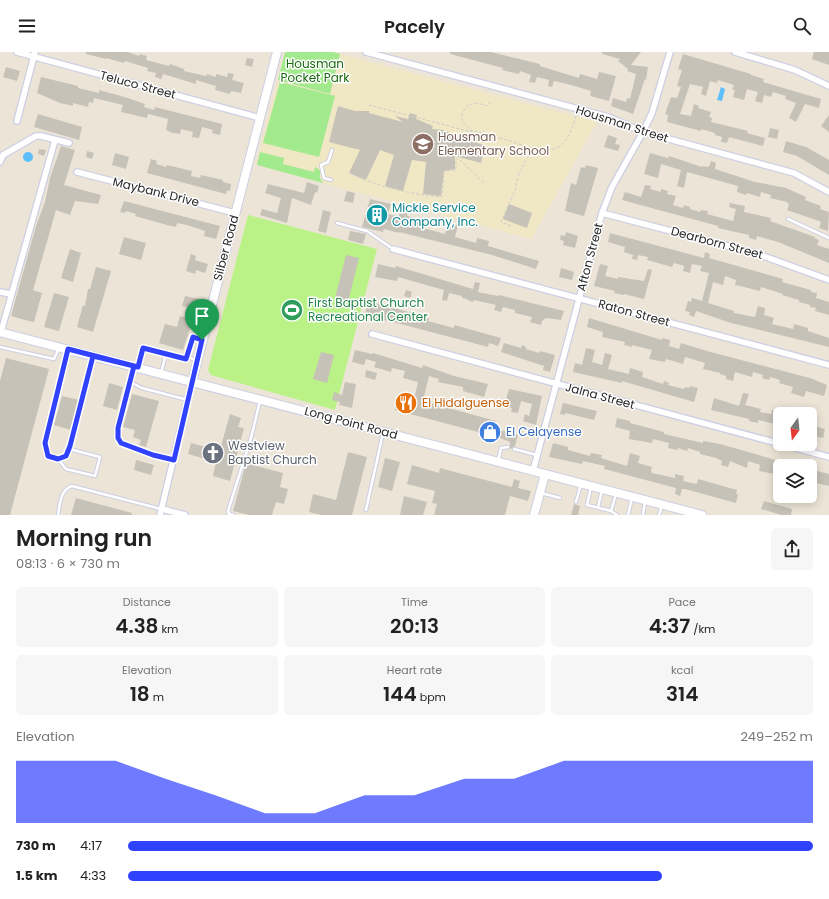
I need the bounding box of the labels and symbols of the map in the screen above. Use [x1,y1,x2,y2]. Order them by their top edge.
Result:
park label: Housman Pocket Park [281,55,350,86]
street label: Teluco Street [98,66,178,103]
street label: Housman Street [574,101,671,147]
place label: Housman Elementary School [438,128,549,159]
school or university icon: Housman Elementary School [410,131,436,157]
street label: Maybank Drive [111,173,201,210]
place label: Mickie Service Company, Inc. [392,199,478,230]
building icon: Mickie Service Company, Inc. [364,202,390,228]
street label: Silber Road [209,213,242,283]
street label: Afton Street [572,221,607,293]
street label: Dearborn Street [669,222,765,263]
place label: First Baptist Church Recreational Center [308,294,428,325]
street label: Raton Street [596,295,672,330]
sports icon: First Baptist Church Recreational Center [279,297,305,323]
pin [185,299,219,340]
street label: Jalna Street [563,378,637,413]
restaurant icon: El Hidalguense [393,390,419,416]
place label: El Hidalguense [422,394,509,411]
street label: Long Point Road [303,402,400,443]
north arrow [773,407,817,451]
shop icon: El Celayense [477,419,503,445]
place label: El Celayense [506,423,582,440]
place label: Westview Baptist Church [228,437,317,468]
church icon: Westview Baptist Church [200,440,226,466]

